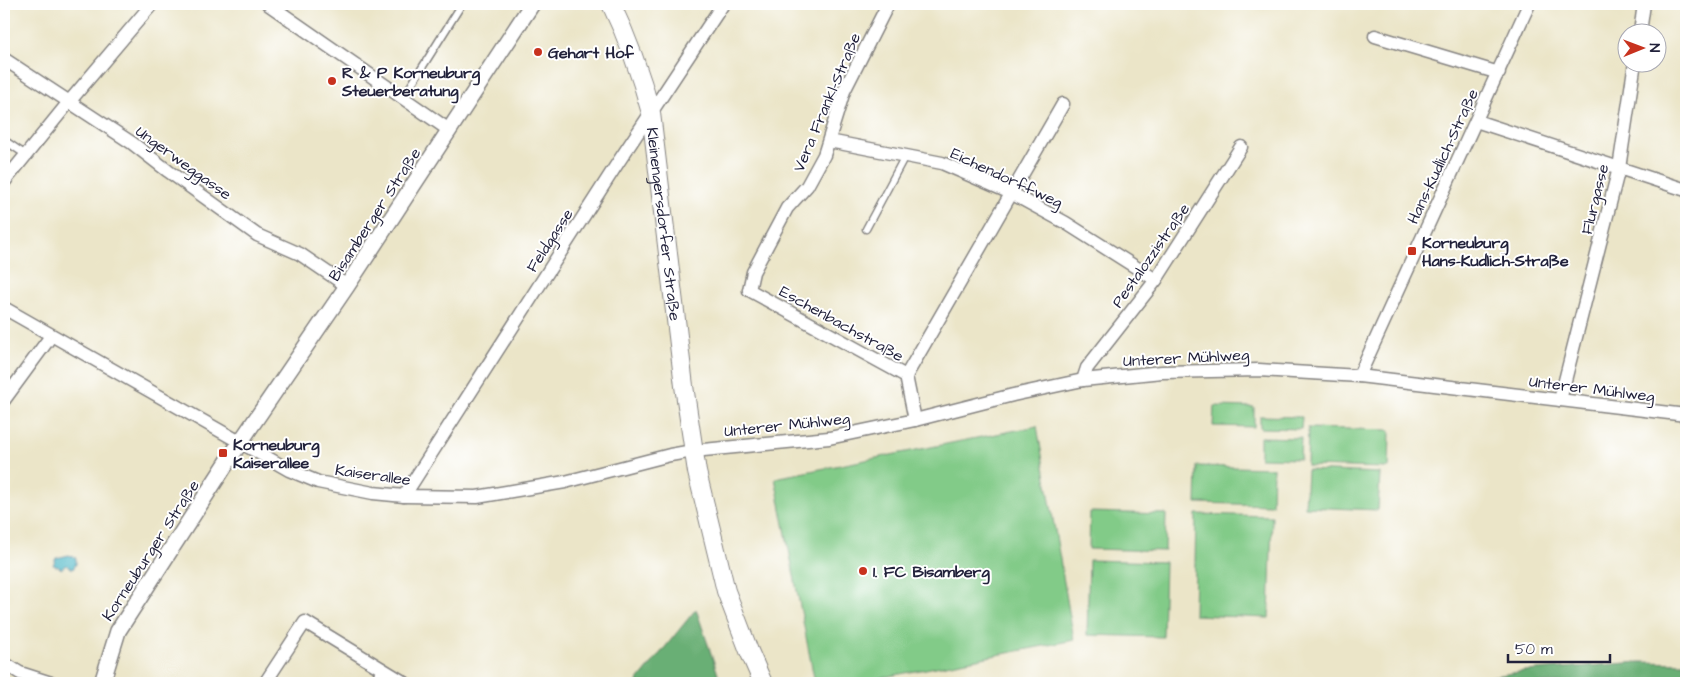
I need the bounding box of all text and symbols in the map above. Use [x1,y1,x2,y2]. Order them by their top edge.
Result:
north arrow [1618,22,1668,72]
street label: Vera Frankl-Straße [788,29,866,175]
place label: Gehart Hof [548,42,634,64]
text: N [1644,43,1664,53]
marker: Gehart Hof [532,46,544,58]
place label: R & P Korneuburg Steuerberatung [341,62,481,104]
marker: R & P Korneuburg Steuerberatung [326,75,338,87]
street label: Hans-Kudlich-Straße [1402,85,1484,227]
street label: Ungerweggasse [130,121,236,206]
street label: Kleinengersdorfer Straße [641,126,686,322]
street label: Eichendorffweg [946,142,1066,214]
street label: Bisamberger Straße [323,143,427,286]
street label: Flurgasse [1576,161,1615,237]
street label: Pestalozzistraße [1107,199,1195,312]
street label: Feldgasse [521,204,580,277]
place label: Korneuburg Hans-Kudlich-Straße [1422,232,1569,272]
marker: Korneuburg Hans-Kudlich-Straße [1406,245,1418,257]
street label: Eschenbachstraße [775,281,908,367]
street label: Unterer Mühlweg [1122,344,1250,373]
street label: Unterer Mühlweg [1528,370,1656,409]
street label: Unterer Mühlweg [723,407,851,444]
place label: Korneuburg Kaiserallee [233,434,320,474]
marker: Korneuburg Kaiserallee [217,447,229,459]
street label: Kaiserallee [334,459,412,491]
street label: Korneuburger Straße [97,475,206,626]
place label: 1. FC Bisamberg [873,561,990,585]
marker: 1. FC Bisamberg [857,565,869,577]
scale bar [1508,632,1610,664]
text: 50 m [1515,639,1553,660]

